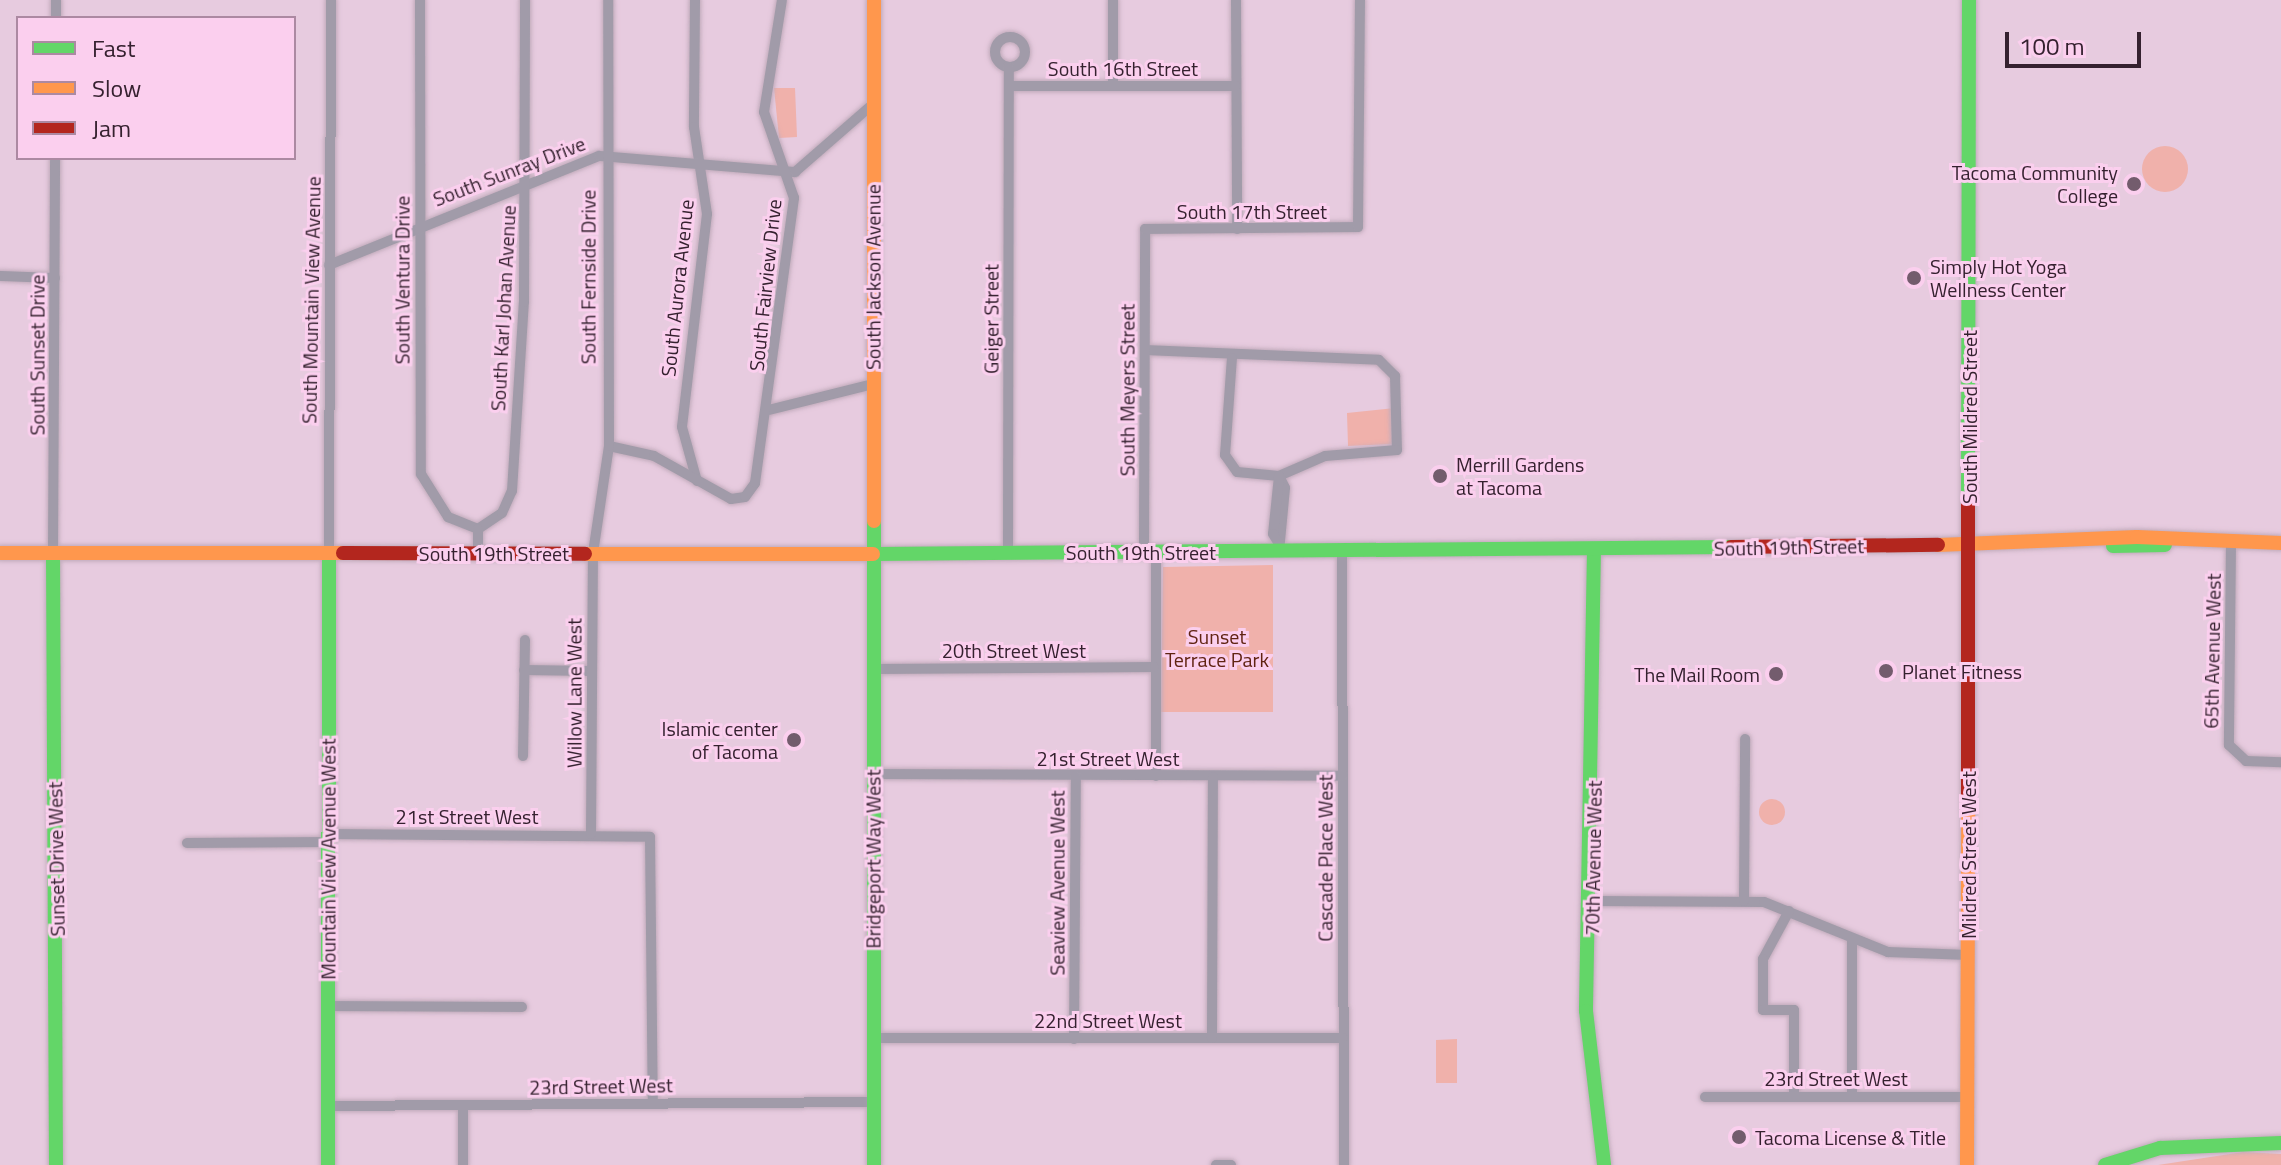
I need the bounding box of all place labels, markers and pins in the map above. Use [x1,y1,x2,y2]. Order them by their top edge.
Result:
place label: Tacoma Community College [1952,160,2118,207]
marker: Tacoma Community College [2125,175,2143,193]
place label: Simply Hot Yoga Wellness Center [1930,254,2067,301]
marker: Simply Hot Yoga Wellness Center [1905,269,1923,287]
place label: Merrill Gardens at Tacoma [1456,452,1584,499]
marker: Merrill Gardens at Tacoma [1431,467,1449,485]
place label: Planet Fitness [1902,659,2022,683]
place label: The Mail Room [1634,662,1760,686]
marker: Planet Fitness [1877,662,1895,680]
marker: The Mail Room [1767,665,1785,683]
place label: Islamic center of Tacoma [662,716,778,763]
marker: Islamic center of Tacoma [785,731,803,749]
place label: Tacoma License & Title [1755,1125,1946,1149]
marker: Tacoma License & Title [1730,1128,1748,1146]

